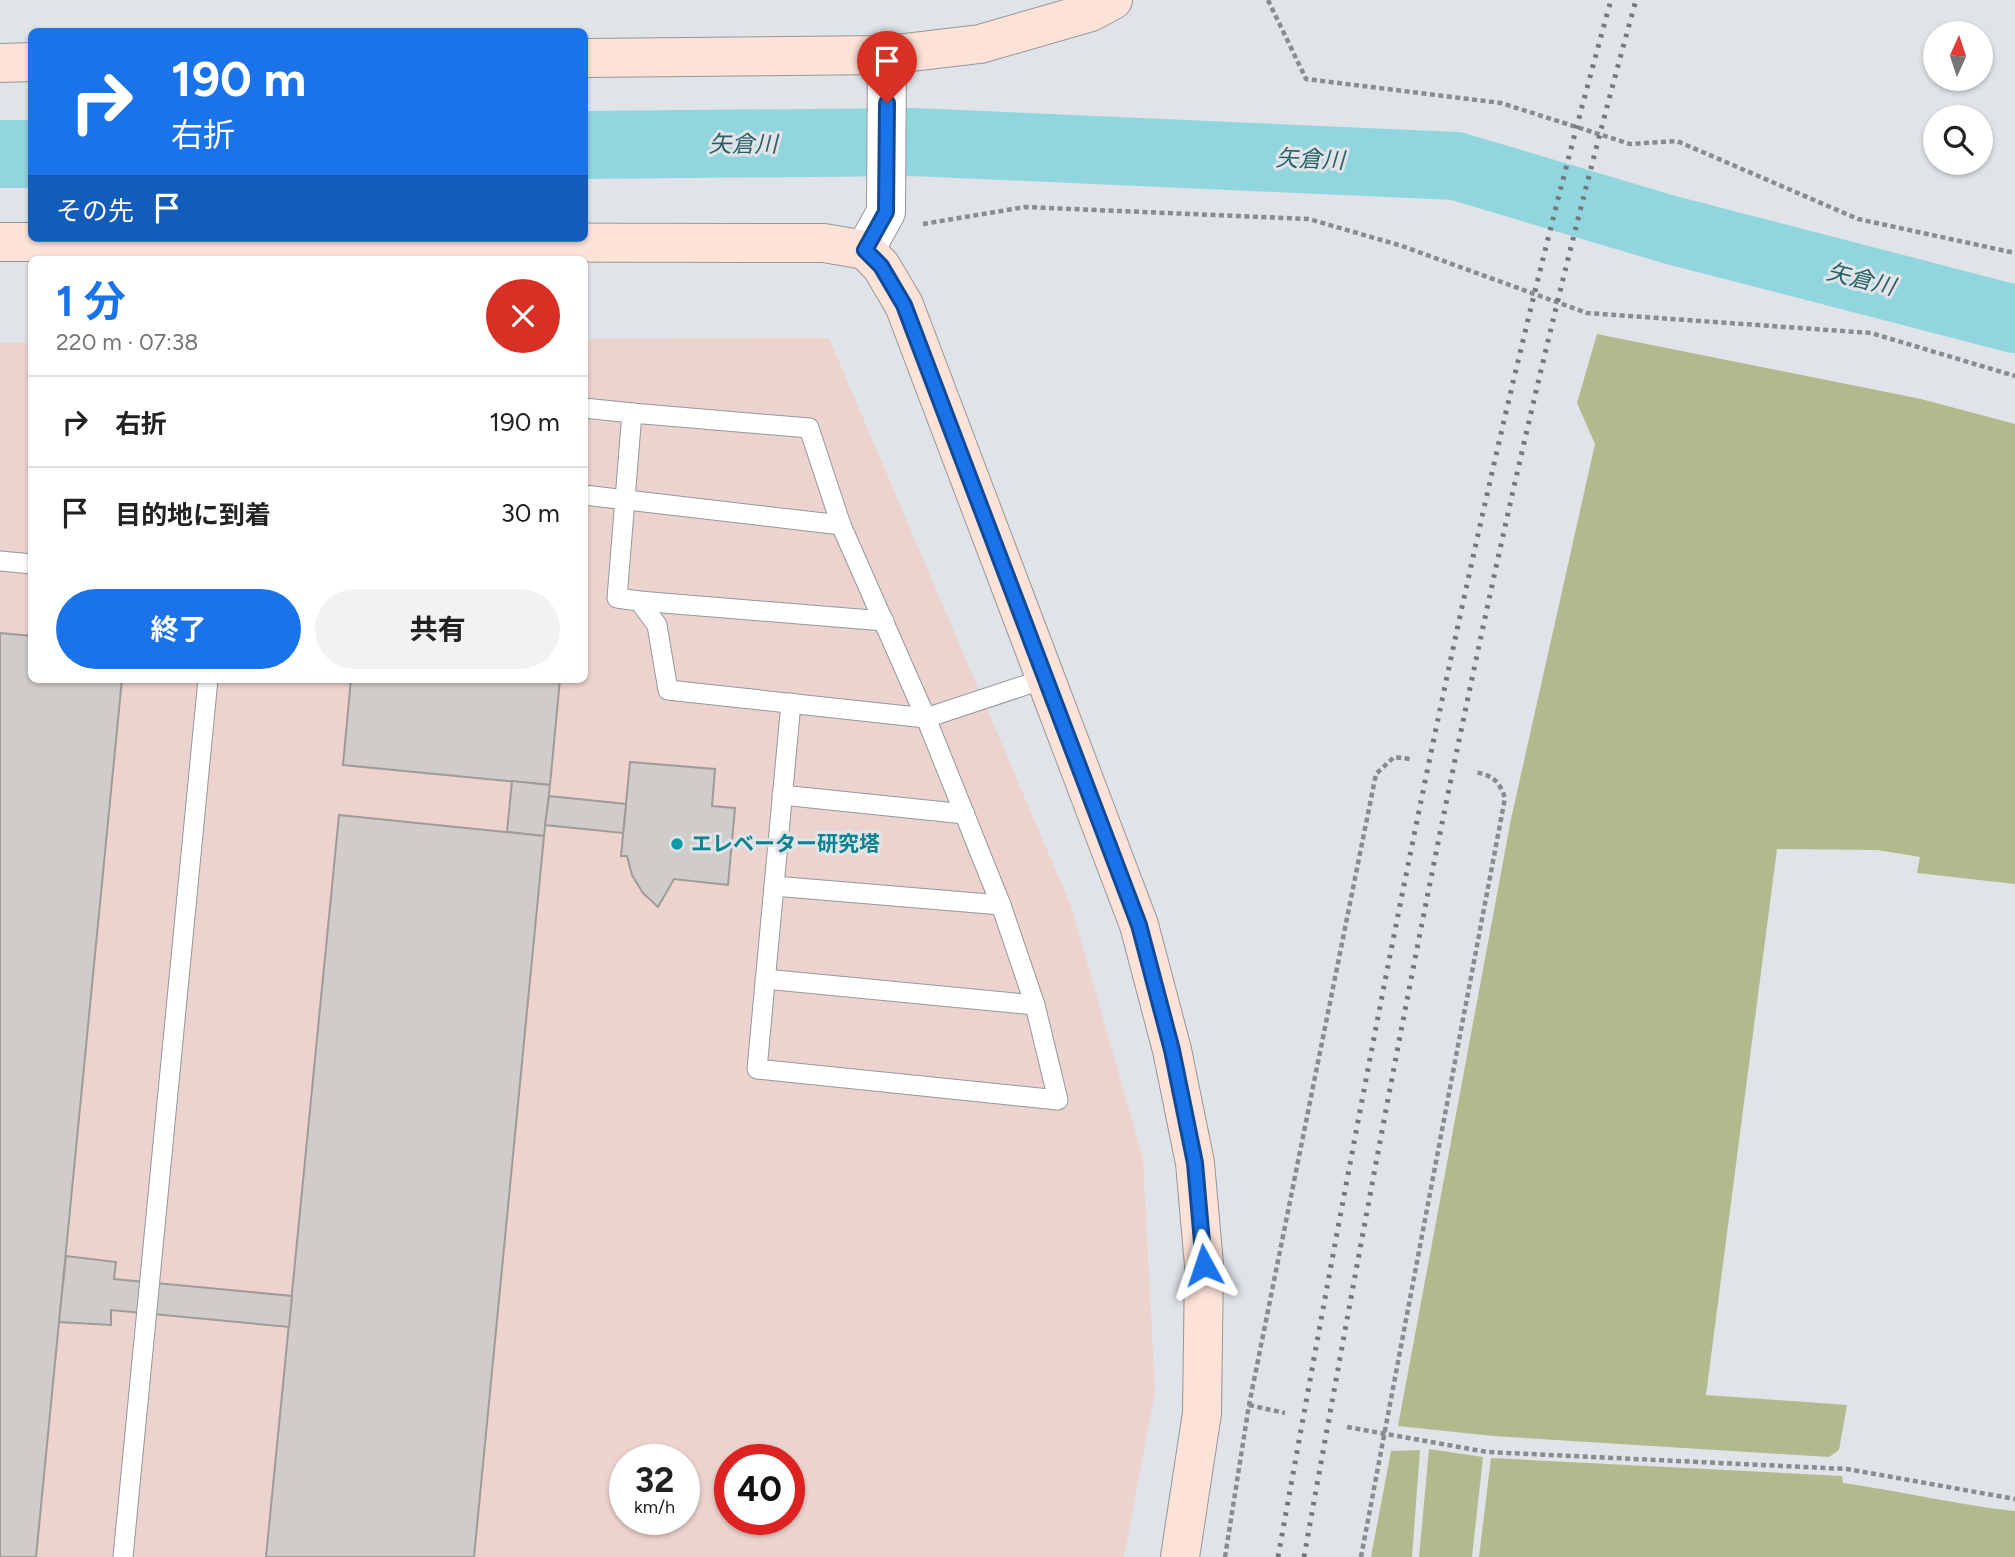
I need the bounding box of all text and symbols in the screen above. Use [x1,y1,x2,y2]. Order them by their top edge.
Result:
north arrow [1923,21,1993,91]
map controls [1923,21,1993,175]
pin [857,31,917,103]
icon: arrive [868,42,906,80]
text: 190 m [171,49,306,108]
icon: right [56,56,147,147]
button: search [1923,105,1993,175]
text: 右折 [171,116,235,154]
water label: 矢倉川 [709,130,781,158]
water label: 矢倉川 [1275,144,1348,174]
icon: arrive [148,189,186,227]
text: その先 [56,195,134,227]
water label: 矢倉川 [1824,257,1901,302]
text: 1 分 [56,276,126,327]
button: close [486,279,560,353]
text: 220 m · 07:38 [56,328,198,356]
icon: right [56,403,94,441]
text: 190 m [489,406,560,438]
text: 右折 [115,408,167,440]
icon: arrive [56,494,94,532]
text: 30 m [501,497,560,529]
text: 目的地に到着 [115,499,271,531]
button: 終了 [56,589,301,669]
button: 共有 [315,589,560,669]
place label: エレベーター研究塔 [691,831,880,856]
marker: エレベーター研究塔 [669,836,685,852]
position arrow [1167,1228,1241,1302]
speed limit sign: 40 [714,1444,805,1535]
text: 32 [635,1459,674,1501]
text: km/h [634,1496,675,1518]

